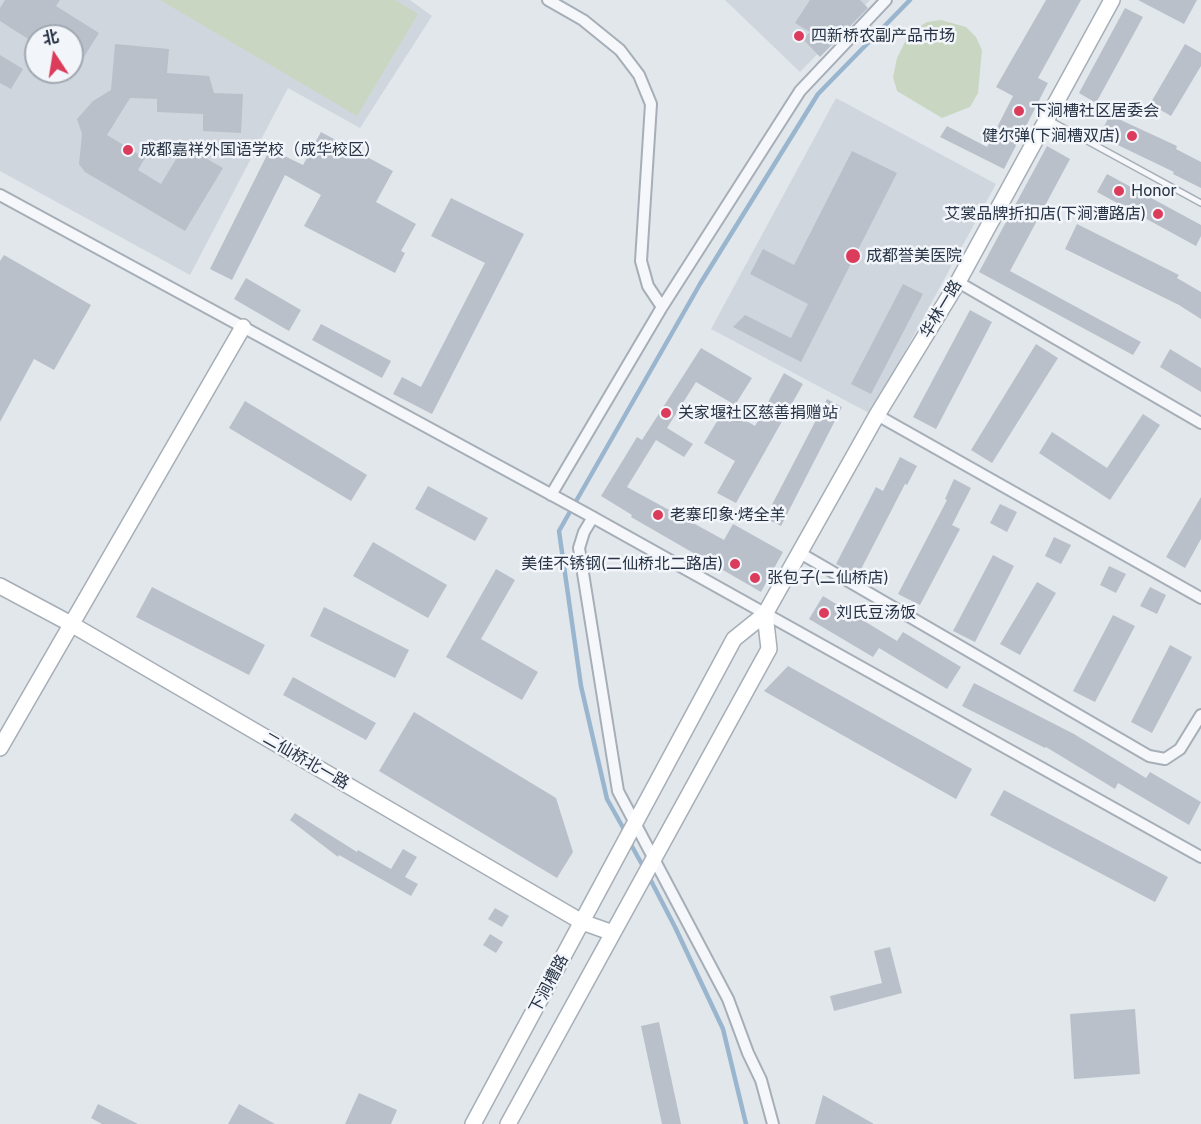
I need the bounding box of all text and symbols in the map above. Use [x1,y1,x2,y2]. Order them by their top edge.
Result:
north arrow [24,24,84,84]
place label: 四新桥农副产品市场 [811,26,955,46]
text: 北 [41,27,60,49]
marker: 四新桥农副产品市场 [792,29,806,43]
place label: 下涧槽社区居委会 [1031,101,1159,121]
marker: 下涧槽社区居委会 [1012,104,1026,118]
place label: 健尔弹(下涧槽双店) [982,126,1120,146]
marker: 健尔弹(下涧槽双店) [1125,129,1139,143]
place label: 成都嘉祥外国语学校（成华校区） [140,140,380,160]
marker: 成都嘉祥外国语学校（成华校区） [121,143,135,157]
place label: Honor [1131,181,1177,201]
marker: Honor [1112,184,1126,198]
place label: 艾裳品牌折扣店(下涧漕路店) [944,204,1146,224]
marker: 艾裳品牌折扣店(下涧漕路店) [1151,207,1165,221]
place label: 成都誉美医院 [866,246,962,266]
marker: 成都誉美医院 [844,247,862,265]
street label: 华林一路 [916,277,966,341]
place label: 关家堰社区慈善捐赠站 [678,403,838,423]
marker: 关家堰社区慈善捐赠站 [659,406,673,420]
place label: 老寨印象·烤全羊 [670,505,786,525]
marker: 老寨印象·烤全羊 [651,508,665,522]
place label: 美佳不锈钢(二仙桥北二路店) [521,554,723,574]
marker: 美佳不锈钢(二仙桥北二路店) [728,557,742,571]
place label: 张包子(二仙桥店) [767,568,889,588]
marker: 张包子(二仙桥店) [748,571,762,585]
place label: 刘氏豆汤饭 [836,603,916,623]
marker: 刘氏豆汤饭 [817,606,831,620]
street label: 二仙桥北一路 [260,729,352,793]
street label: 下涧槽路 [526,951,572,1017]

